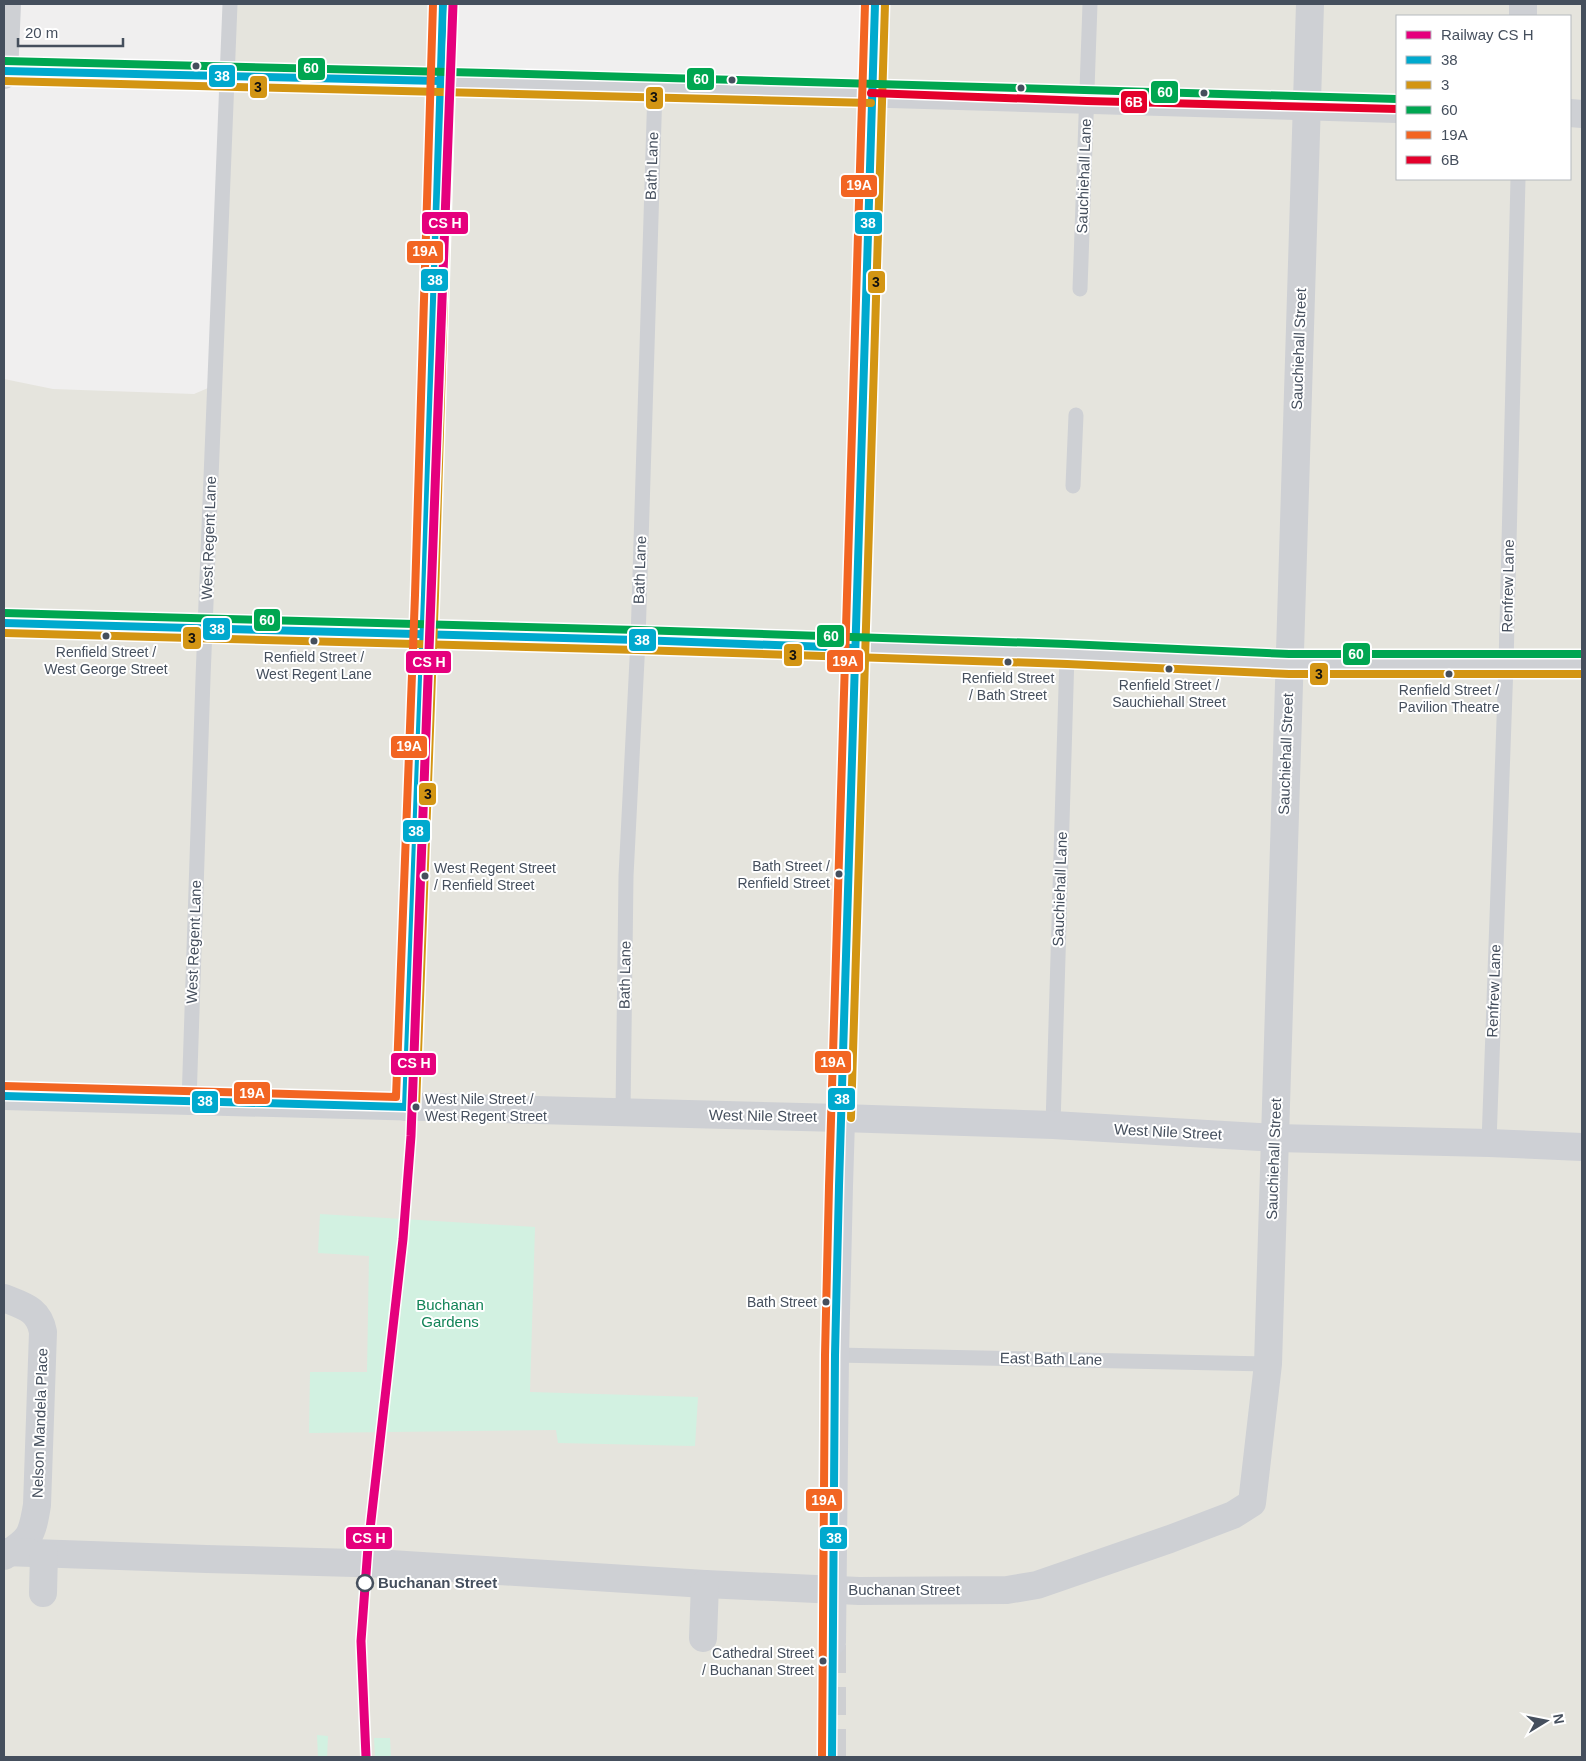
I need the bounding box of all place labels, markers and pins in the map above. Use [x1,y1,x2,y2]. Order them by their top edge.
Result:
unlabelled marker [191,61,201,71]
unlabelled marker [727,75,737,85]
unlabelled marker [1016,83,1026,93]
unlabelled marker [1199,88,1209,98]
marker: Renfield Street / West George Street [101,631,111,641]
marker: Renfield Street / West Regent Lane [309,636,319,646]
place label: Renfield Street / West George Street [44,644,168,677]
place label: Renfield Street / West Regent Lane [256,649,372,682]
marker: Renfield Street / Bath Street [1003,657,1013,667]
marker: Renfield Street / Sauchiehall Street [1164,664,1174,674]
marker: Renfield Street / Pavilion Theatre [1444,669,1454,679]
place label: Renfield Street / Bath Street [962,670,1054,703]
place label: Renfield Street / Sauchiehall Street [1112,677,1226,710]
place label: Renfield Street / Pavilion Theatre [1399,682,1500,715]
place label: Bath Street / Renfield Street [737,858,830,891]
place label: West Regent Street / Renfield Street [434,860,556,893]
marker: Bath Street / Renfield Street [834,869,844,879]
marker: West Regent Street / Renfield Street [420,871,430,881]
place label: West Nile Street / West Regent Street [425,1091,547,1124]
marker: West Nile Street / West Regent Street [411,1102,421,1112]
place label: Bath Street [747,1294,817,1310]
marker: Bath Street [821,1297,831,1307]
marker: Buchanan Street [356,1574,374,1592]
place label: Buchanan Street [378,1574,497,1591]
place label: Cathedral Street / Buchanan Street [702,1645,814,1678]
marker: Cathedral Street / Buchanan Street [818,1656,828,1666]

